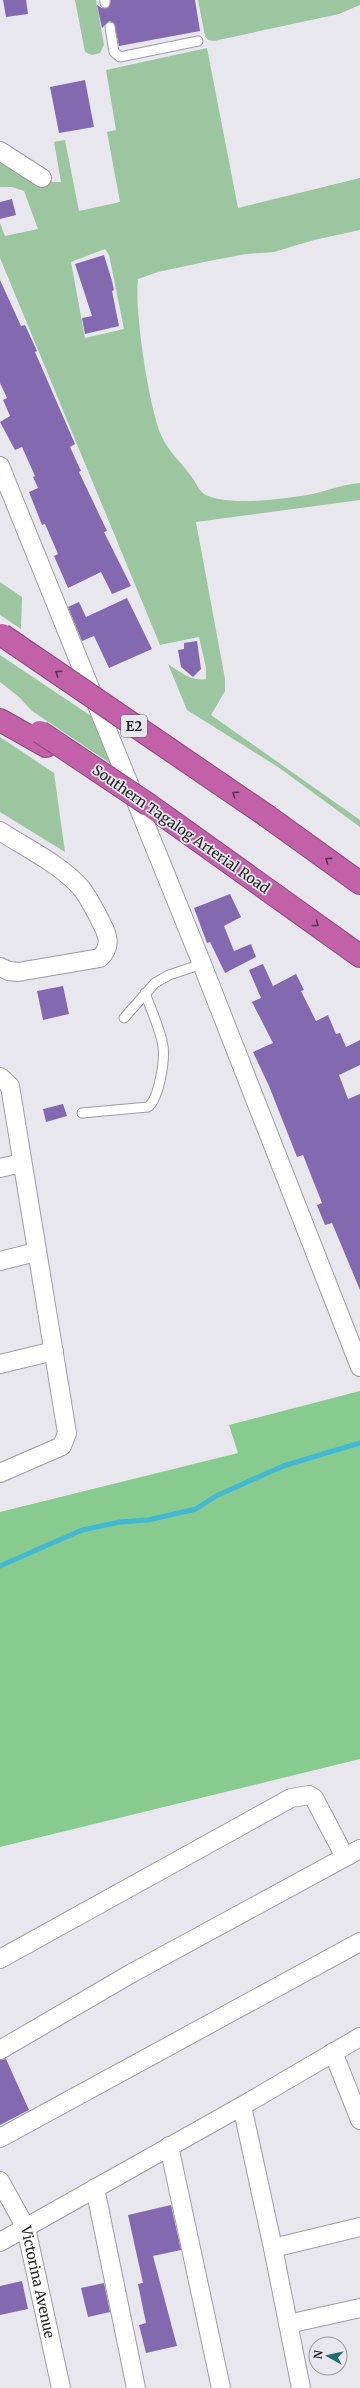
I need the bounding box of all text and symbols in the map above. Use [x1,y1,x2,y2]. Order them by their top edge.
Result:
one-way arrow [55,670,62,678]
road number: E2 [121,715,147,737]
street label: Southern Tagalog Arterial Road [89,761,274,898]
one-way arrow [232,792,239,799]
one-way arrow [326,858,333,865]
one-way arrow [311,919,318,926]
street label: Victorina Avenue [17,2223,59,2340]
north arrow [308,2336,348,2376]
text: N [311,2349,326,2360]

